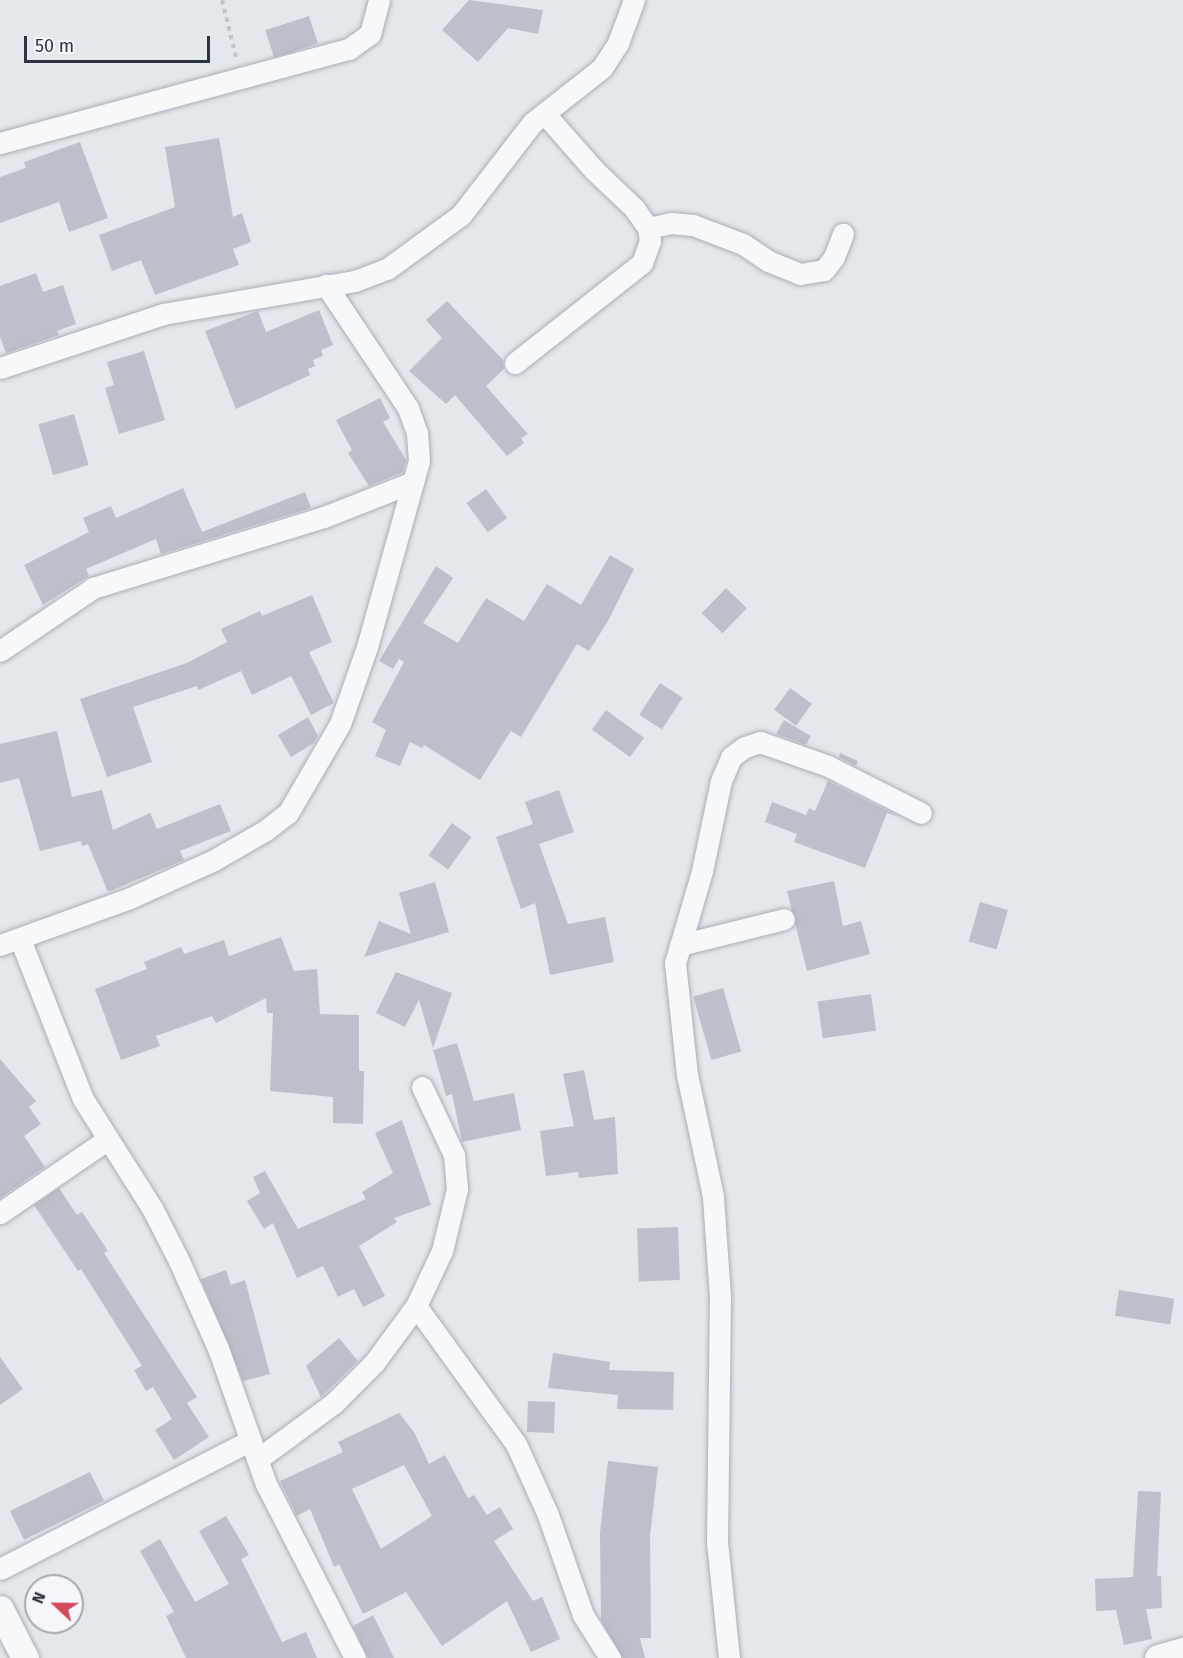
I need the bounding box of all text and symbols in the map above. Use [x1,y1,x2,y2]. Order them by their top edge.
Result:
scale bar [27,24,213,62]
text: 50 m [35,35,74,57]
north arrow [24,1574,84,1634]
text: N [28,1589,49,1606]

